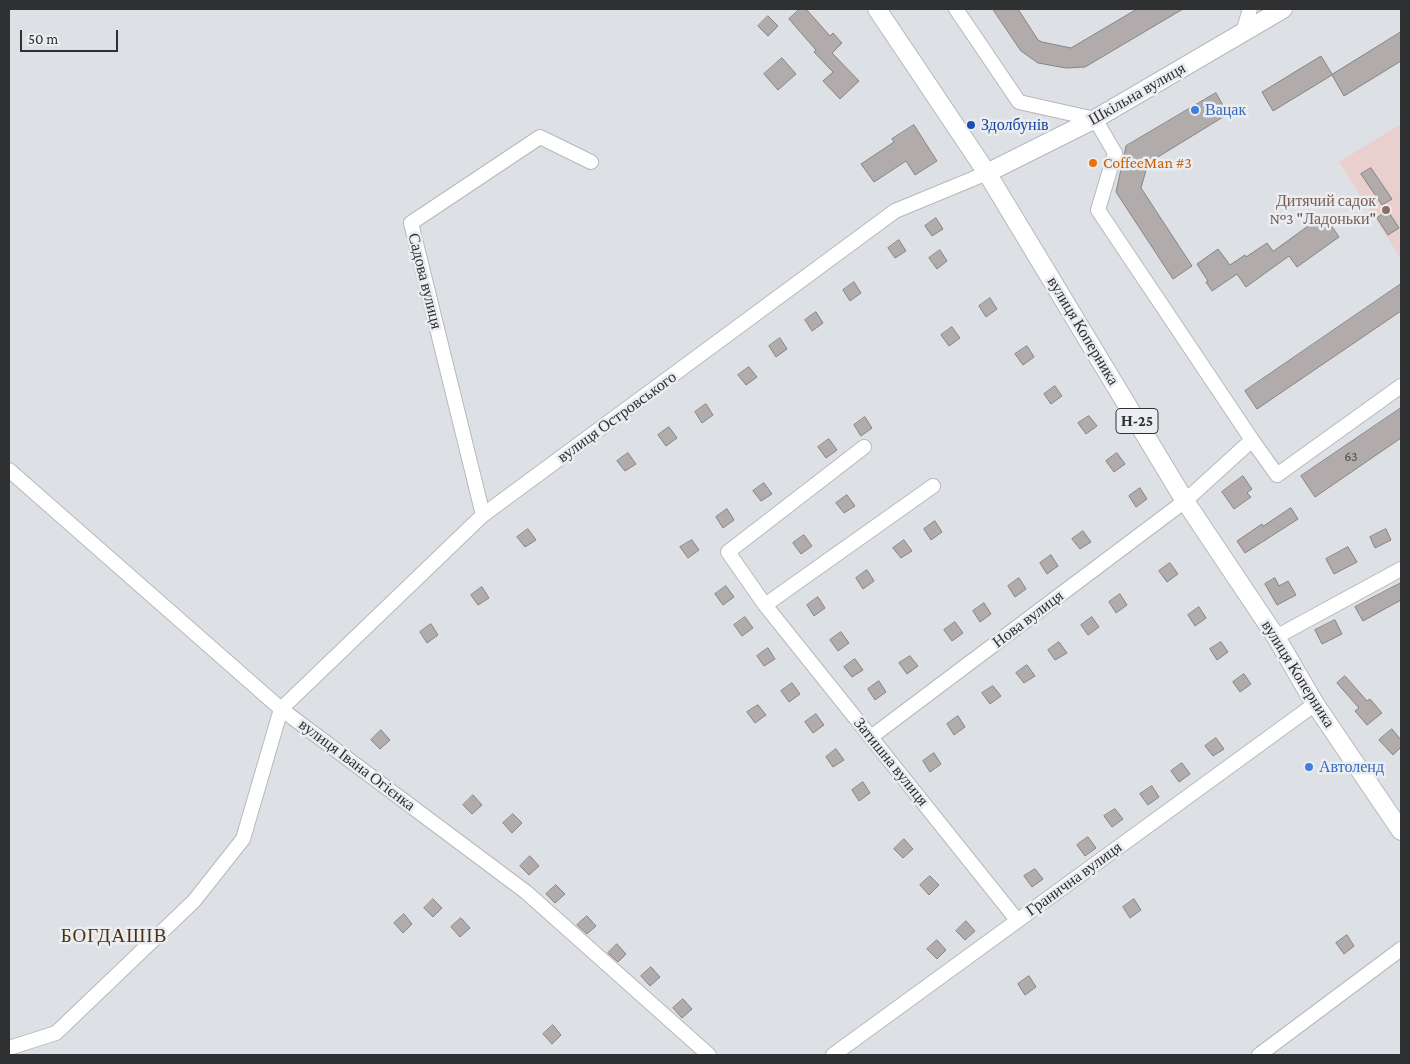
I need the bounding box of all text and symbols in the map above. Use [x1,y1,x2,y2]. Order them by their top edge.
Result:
scale bar [22,20,120,52]
text: 50 m [28,31,58,47]
street label: Шкільна вулиця [1085,58,1189,130]
place label: Вацак [1205,100,1246,120]
marker: Вацак [1189,104,1201,116]
place label: Здолбунів [981,115,1049,135]
marker: Здолбунів [965,119,977,131]
place label: CoffeeMan #3 [1103,153,1192,173]
marker: CoffeeMan #3 [1087,157,1099,169]
place label: Дитячий садок №3 "Ладоньки" [1269,191,1376,229]
marker: Дитячий садок №3 "Ладоньки" [1380,204,1392,216]
street label: Садова вулиця [404,231,446,331]
street label: вулиця Коперника [1043,273,1123,389]
street label: вулиця Островського [554,367,680,467]
road number: Н-25 [1116,408,1158,434]
house number: 63 [1344,449,1358,465]
street label: Нова вулиця [989,586,1067,652]
street label: вулиця Коперника [1257,617,1339,731]
street label: Затишна вулиця [850,714,932,810]
street label: вулиця Івана Огієнка [295,715,419,815]
place label: Автоленд [1319,757,1384,777]
marker: Автоленд [1303,761,1315,773]
street label: Гранична вулиця [1022,838,1126,920]
district label: БОГДАШІВ [60,925,168,947]

